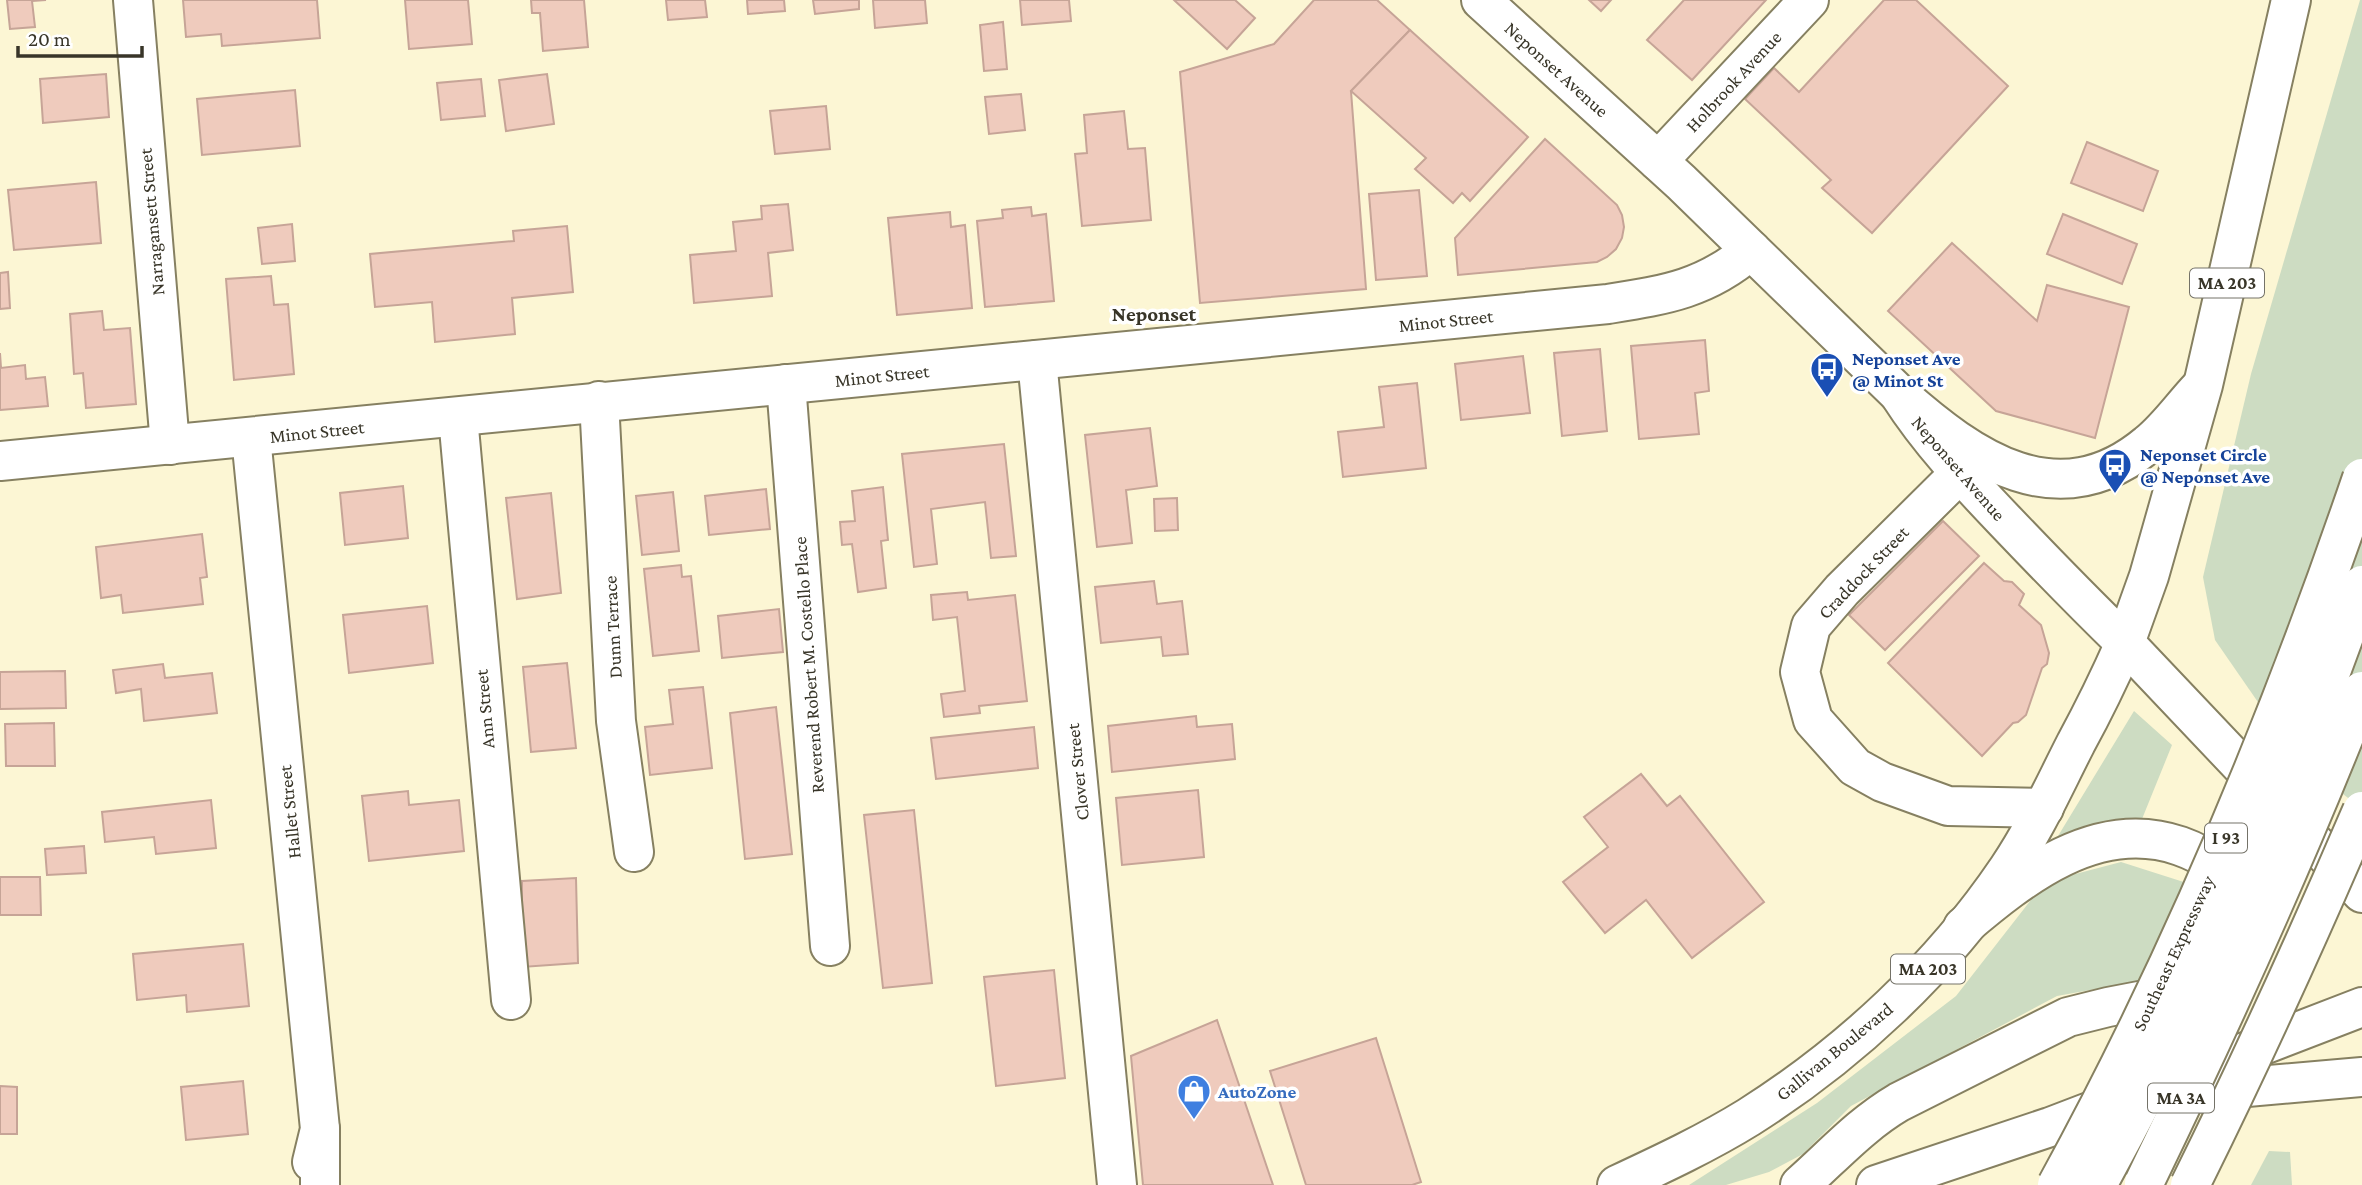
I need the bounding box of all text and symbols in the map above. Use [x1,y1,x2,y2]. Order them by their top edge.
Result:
scale bar [18,14,142,58]
street label: Neponset Avenue [1501,17,1613,121]
street label: Holbrook Avenue [1681,26,1786,136]
text: 20 m [28,27,71,51]
street label: Narragansett Street [135,147,168,296]
road number: MA 203 [2190,268,2264,298]
district label: Neponset [1112,302,1197,326]
street label: Minot Street [1398,305,1495,336]
place label: Neponset Ave @ Minot St [1852,348,1961,391]
bus stop icon: Neponset Ave @ Minot St [1808,350,1846,399]
street label: Minot Street [834,360,931,391]
street label: Neponset Avenue [1907,412,2010,525]
street label: Minot Street [269,416,366,447]
place label: Neponset Circle @ Neponset Ave [2140,444,2270,487]
bus stop icon: Neponset Circle @ Neponset Ave [2096,446,2134,495]
street label: Craddock Street [1814,521,1913,623]
street label: Reverend Robert M. Costello Place [789,536,828,794]
street label: Dunn Terrace [599,575,626,679]
street label: Ann Street [471,668,498,749]
street label: Clover Street [1062,722,1093,821]
street label: Hallet Street [274,763,305,860]
road number: I 93 [2205,824,2247,852]
street label: Southeast Expressway [2128,872,2219,1034]
road number: MA 203 [1891,954,1965,984]
street label: Gallivan Boulevard [1772,998,1897,1105]
shop icon: AutoZone [1175,1072,1213,1121]
place label: AutoZone [1217,1081,1296,1102]
road number: MA 3A [2148,1084,2214,1112]

